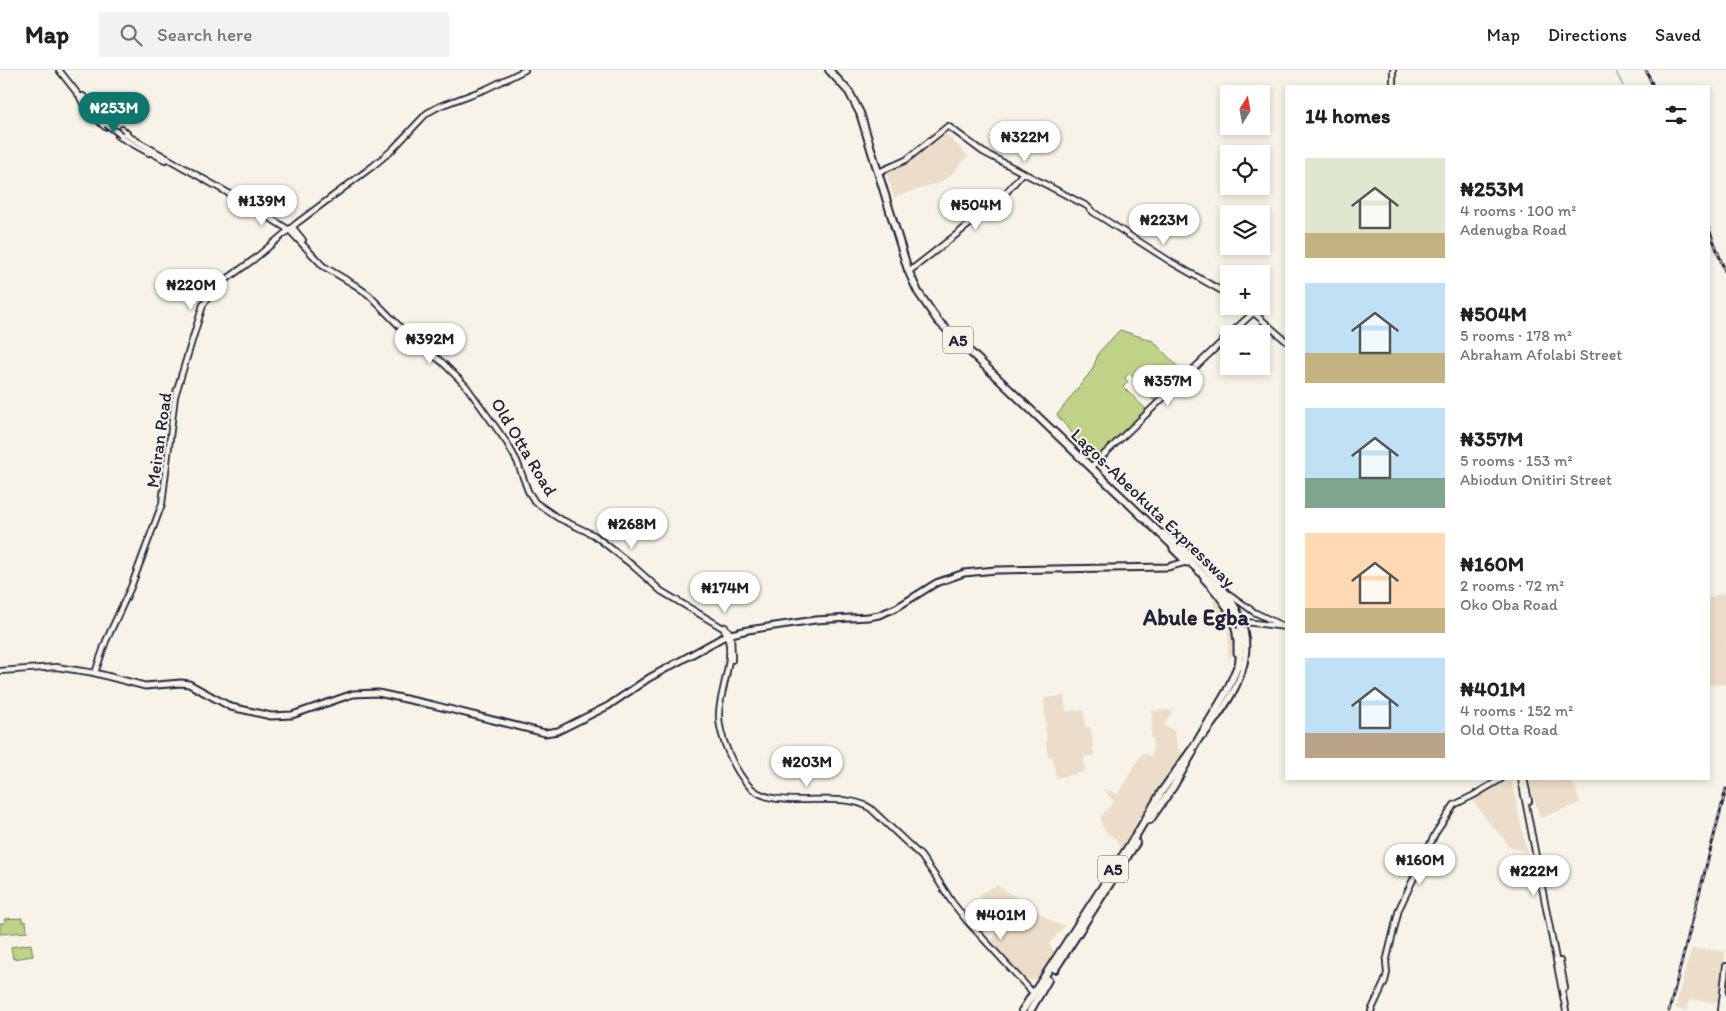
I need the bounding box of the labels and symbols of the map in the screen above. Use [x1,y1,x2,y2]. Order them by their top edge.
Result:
north arrow [1220,85,1270,135]
pin: ₦253M [79,92,149,134]
pin: ₦322M [990,121,1060,163]
pin: ₦139M [227,184,297,227]
pin: ₦504M [941,189,1011,231]
pin: ₦223M [1129,204,1199,246]
pin: ₦220M [156,268,226,311]
pin: ₦392M [395,322,465,365]
road number: A5 [943,326,973,354]
pin: ₦357M [1133,364,1203,407]
street label: Meiran Road [141,391,177,489]
street label: Old Otta Road [486,394,562,500]
street label: Lagos-Abeokuta Expressway [1066,424,1240,593]
pin: ₦268M [597,508,667,550]
pin: ₦174M [690,572,760,614]
district label: Abule Egba [1142,604,1249,631]
pin: ₦203M [772,746,842,788]
pin: ₦160M [1385,844,1455,886]
pin: ₦222M [1499,854,1569,897]
road number: A5 [1098,856,1128,882]
pin: ₦401M [966,898,1036,941]

